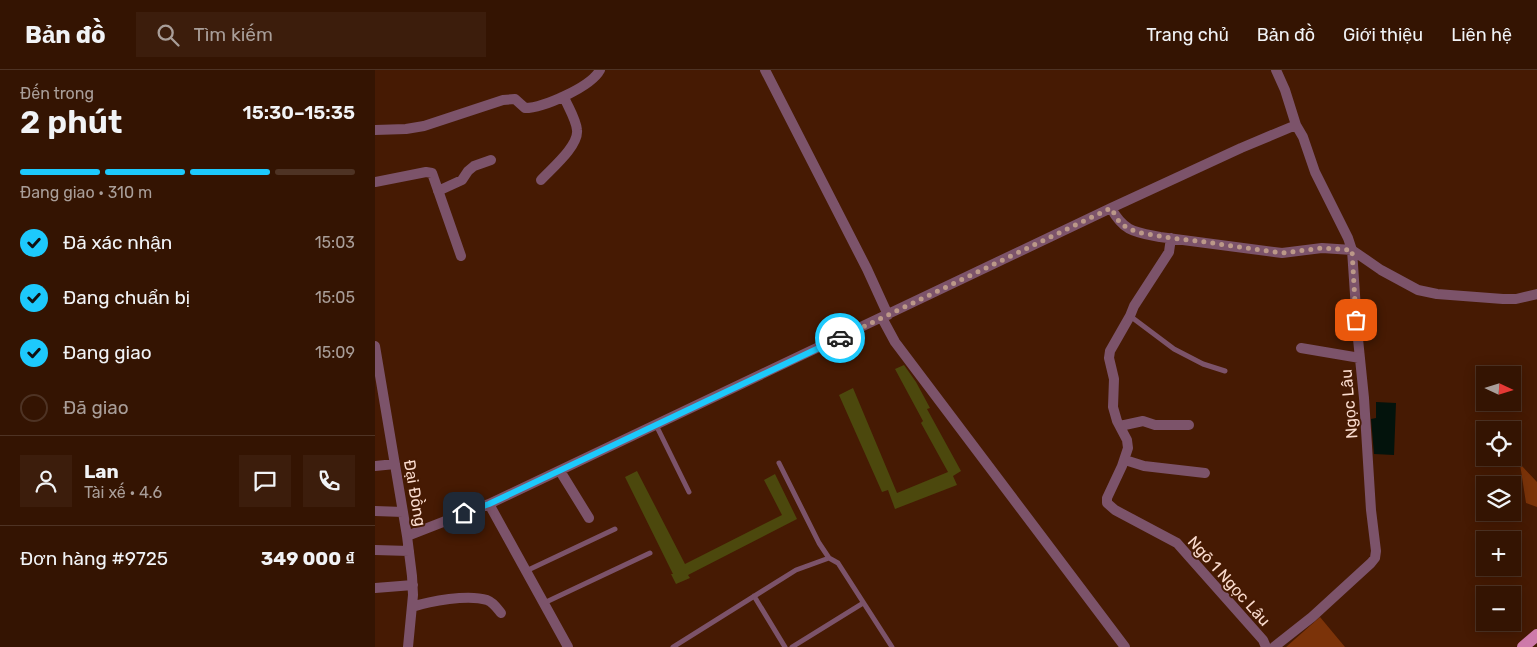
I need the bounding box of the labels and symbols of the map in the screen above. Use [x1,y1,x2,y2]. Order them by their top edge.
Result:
pin [1335,299,1377,341]
courier [815,313,865,363]
north arrow [1476,366,1521,411]
street label: Ngọc Lâu [1336,368,1362,440]
street label: Đại Đồng [400,458,432,528]
pin [443,492,485,534]
street label: Ngõ 1 Ngọc Lâu [1184,532,1274,630]

